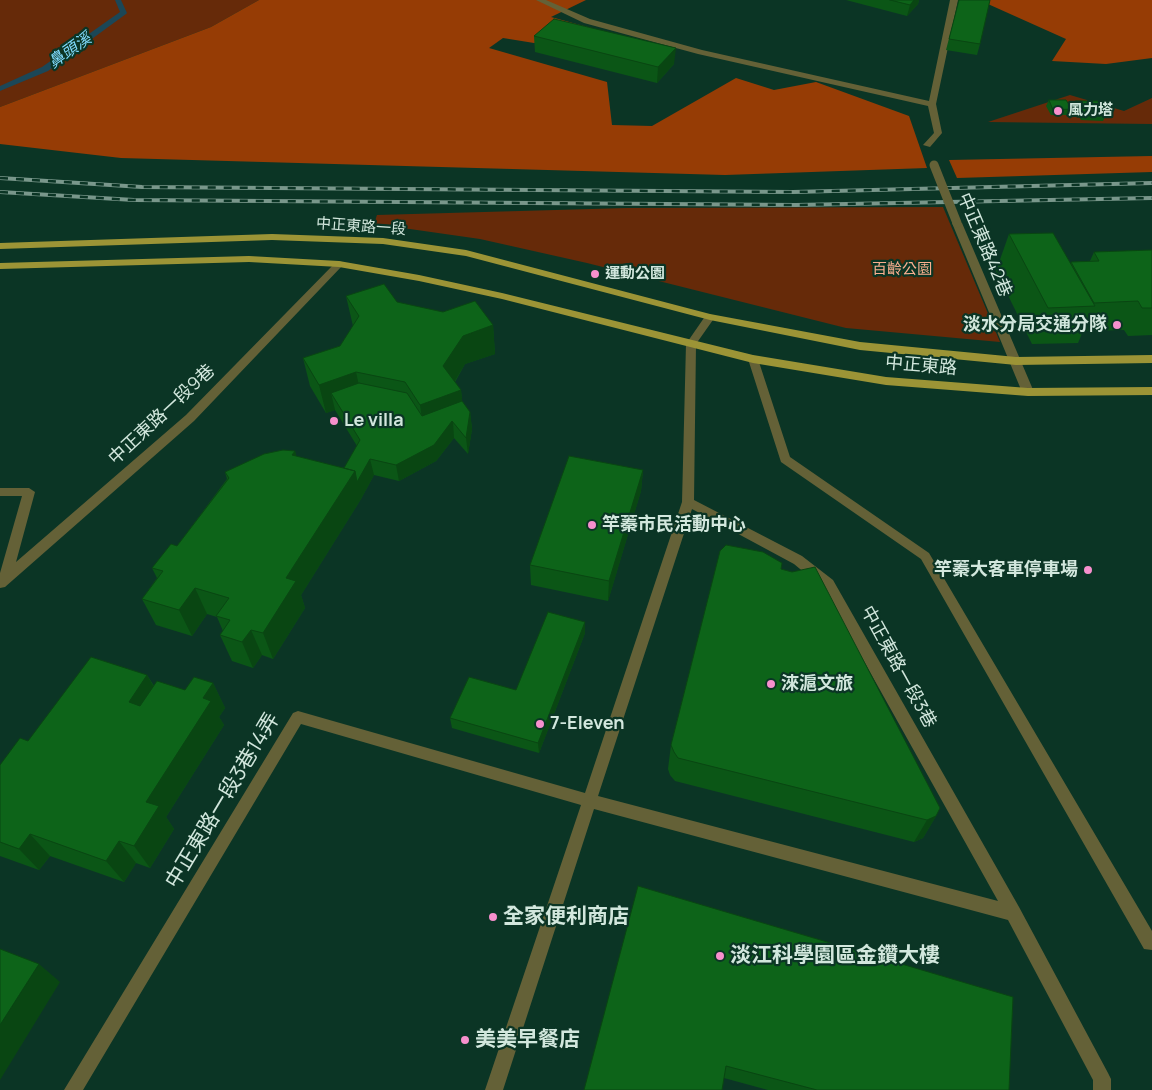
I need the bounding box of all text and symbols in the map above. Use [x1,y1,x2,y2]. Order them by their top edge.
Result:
water label: 鼻頭溪 [45,29,95,73]
place label: 風力塔 [1068,102,1113,120]
marker: 風力塔 [1052,105,1064,117]
street label: 中正東路42巷 [952,190,1016,300]
street label: 中正東路一段 [315,215,407,239]
park label: 百齡公園 [872,261,932,279]
place label: 運動公園 [605,265,665,283]
marker: 運動公園 [589,268,601,280]
place label: 淡水分局交通分隊 [963,314,1107,336]
marker: 淡水分局交通分隊 [1111,319,1123,331]
street label: 中正東路 [884,352,958,380]
street label: 中正東路一段9巷 [104,360,220,470]
place label: Le villa [344,410,404,432]
marker: Le villa [328,415,340,427]
place label: 竿蓁市民活動中心 [602,514,746,536]
marker: 竿蓁市民活動中心 [586,519,598,531]
place label: 竿蓁大客車停車場 [934,559,1078,581]
marker: 竿蓁大客車停車場 [1082,564,1094,576]
street label: 中正東路一段3巷 [856,602,940,732]
place label: 淶滬文旅 [781,673,853,695]
marker: 淶滬文旅 [765,678,777,690]
street label: 中正東路一段3巷14弄 [161,709,285,893]
place label: 7-Eleven [550,713,625,735]
marker: 7-Eleven [534,718,546,730]
place label: 全家便利商店 [503,904,629,930]
marker: 全家便利商店 [487,911,499,923]
place label: 淡江科學園區金鑽大樓 [730,943,940,969]
marker: 淡江科學園區金鑽大樓 [714,950,726,962]
place label: 美美早餐店 [475,1027,580,1053]
marker: 美美早餐店 [459,1034,471,1046]

